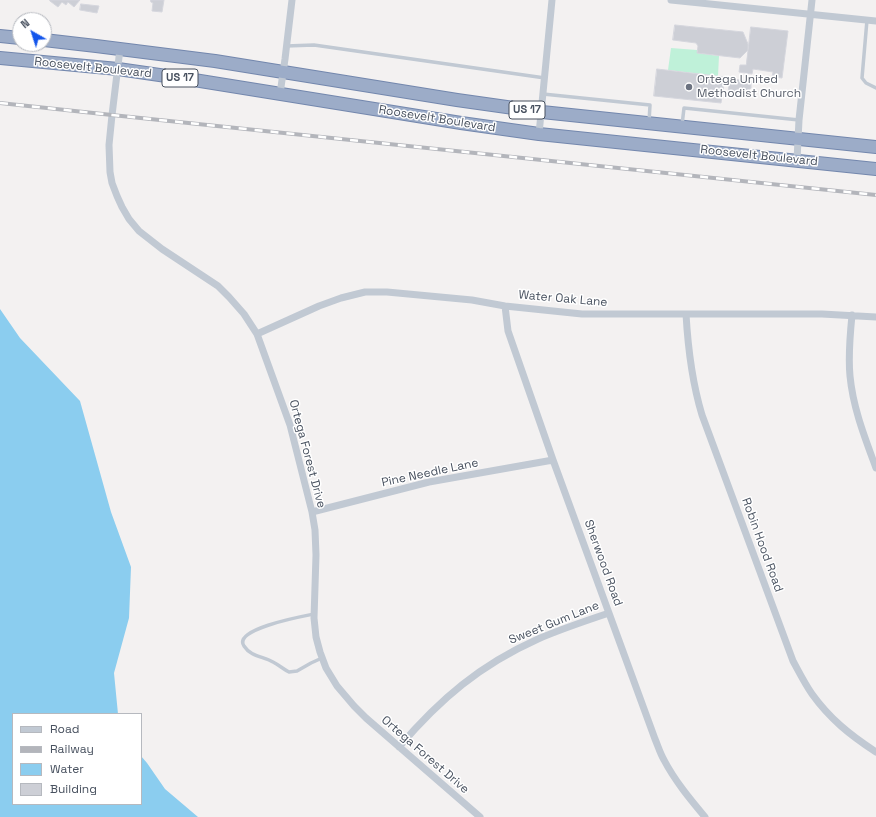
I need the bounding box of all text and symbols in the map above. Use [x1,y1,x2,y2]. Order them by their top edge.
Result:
north arrow [12,12,52,52]
text: N [18,16,32,31]
street label: Roosevelt Boulevard [33,55,153,81]
road number: US 17 [162,69,198,87]
place label: Ortega United Methodist Church [697,73,801,101]
marker: Ortega United Methodist Church [684,82,694,92]
road number: US 17 [509,101,545,119]
street label: Roosevelt Boulevard [378,103,496,135]
street label: Roosevelt Boulevard [699,143,819,169]
street label: Water Oak Lane [518,288,608,310]
street label: Ortega Forest Drive [286,398,328,510]
street label: Pine Needle Lane [380,456,480,490]
street label: Robin Hood Road [738,496,786,594]
street label: Sherwood Road [581,518,625,608]
street label: Sweet Gum Lane [507,598,601,648]
legend [12,713,142,805]
street label: Ortega Forest Drive [378,713,472,797]
text: Road [50,721,79,737]
text: Railway [50,741,94,757]
text: Water [50,761,84,777]
text: Building [50,781,97,797]

